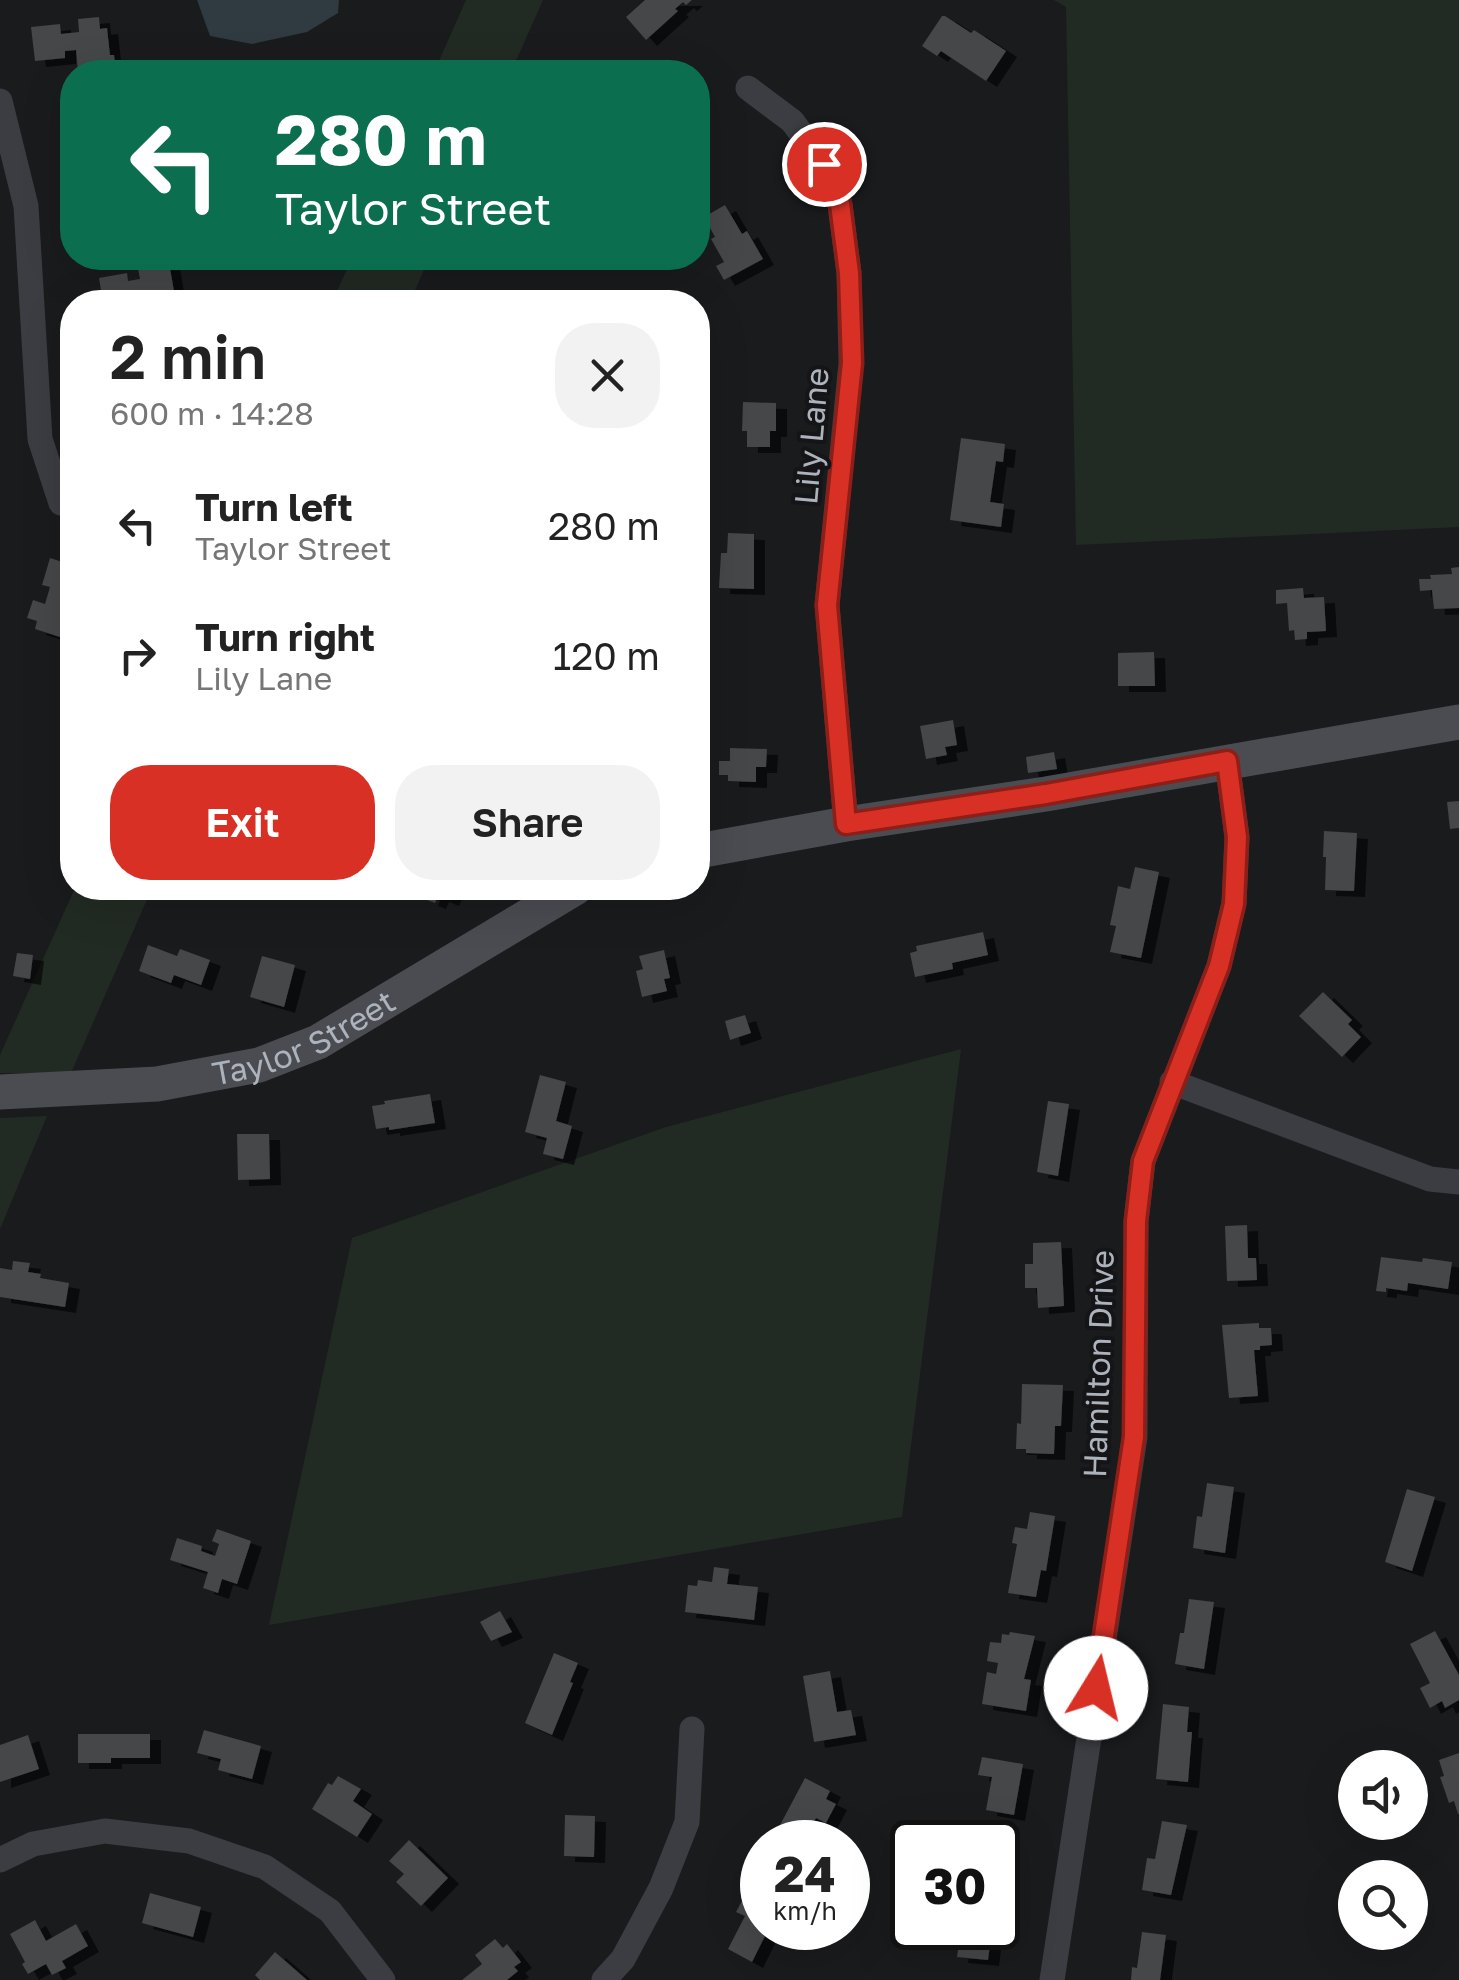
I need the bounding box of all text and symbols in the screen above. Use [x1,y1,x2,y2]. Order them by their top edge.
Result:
text: 280 m [275,96,487,180]
icon: left [110,100,240,230]
pin [782,122,867,207]
icon: arrive [797,137,852,192]
text: Taylor Street [275,181,552,235]
text: 2 min [110,320,266,392]
button: close [555,323,660,428]
street label: Lily Lane [786,366,836,506]
text: 600 m · 14:28 [110,394,314,432]
text: Turn left [195,484,353,529]
icon: left [110,498,165,553]
text: 280 m [548,503,660,548]
text: Taylor Street [195,529,392,567]
text: Turn right [195,614,375,659]
icon: right [110,628,165,683]
text: 120 m [553,633,660,678]
text: Lily Lane [195,659,332,697]
button: Exit [110,765,375,880]
button: Share [395,765,660,880]
street label: Taylor Street [209,981,402,1092]
street label: Hamilton Drive [1075,1249,1121,1479]
position arrow [1044,1636,1148,1740]
map controls [1338,1750,1428,1950]
button: sound [1338,1750,1428,1840]
speed limit sign: 30 [890,1820,1020,1950]
text: 24 [774,1843,836,1903]
button: search [1338,1860,1428,1950]
text: km/h [773,1895,837,1926]

